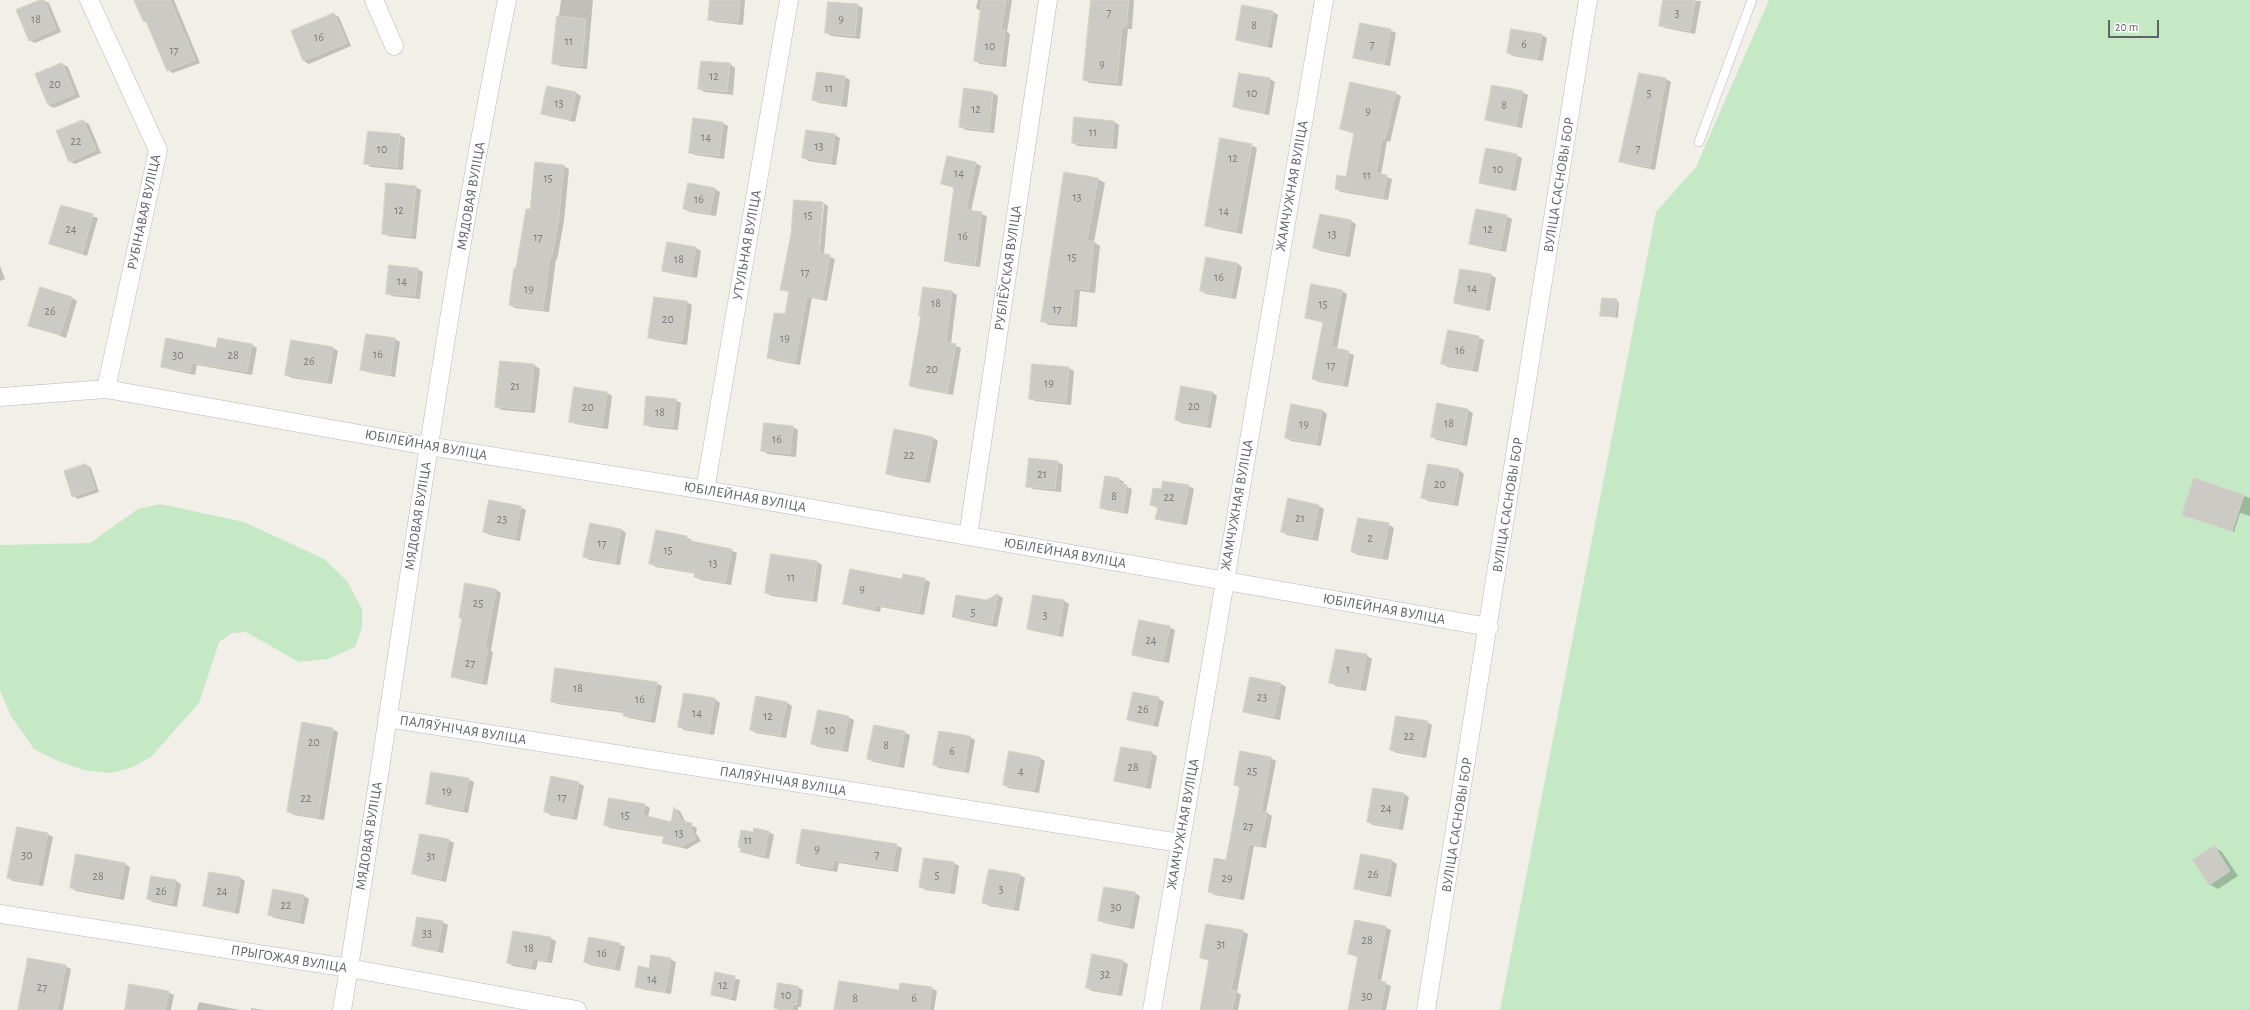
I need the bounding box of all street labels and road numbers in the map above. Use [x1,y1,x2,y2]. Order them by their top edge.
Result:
street label: ВУЛІЦА САСНОВЫ БОР [1540,116,1578,254]
street label: ЖАМЧУЖНАЯ ВУЛІЦА [1272,119,1312,253]
street label: МЯДОВАЯ ВУЛІЦА [453,140,489,252]
street label: РУБІНАВАЯ ВУЛІЦА [124,153,164,271]
street label: УТУЛЬНАЯ ВУЛІЦА [729,189,765,301]
street label: РУБЛЁЎСКАЯ ВУЛІЦА [991,204,1025,332]
street label: ЮБІЛЕЙНАЯ ВУЛІЦА [363,426,489,464]
street label: ВУЛІЦА САСНОВЫ БОР [1489,436,1527,574]
street label: ЖАМЧУЖНАЯ ВУЛІЦА [1217,438,1257,572]
street label: МЯДОВАЯ ВУЛІЦА [401,460,435,572]
street label: ЮБІЛЕЙНАЯ ВУЛІЦА [682,478,808,516]
street label: ЮБІЛЕЙНАЯ ВУЛІЦА [1002,534,1128,572]
street label: ЮБІЛЕЙНАЯ ВУЛІЦА [1321,590,1447,628]
street label: ПАЛЯЎНІЧАЯ ВУЛІЦА [398,712,528,748]
street label: ВУЛІЦА САСНОВЫ БОР [1438,756,1476,894]
street label: ЖАМЧУЖНАЯ ВУЛІЦА [1163,757,1203,891]
street label: ПАЛЯЎНІЧАЯ ВУЛІЦА [718,763,848,799]
street label: МЯДОВАЯ ВУЛІЦА [352,780,386,892]
street label: ПРЫГОЖАЯ ВУЛІЦА [230,942,348,976]

